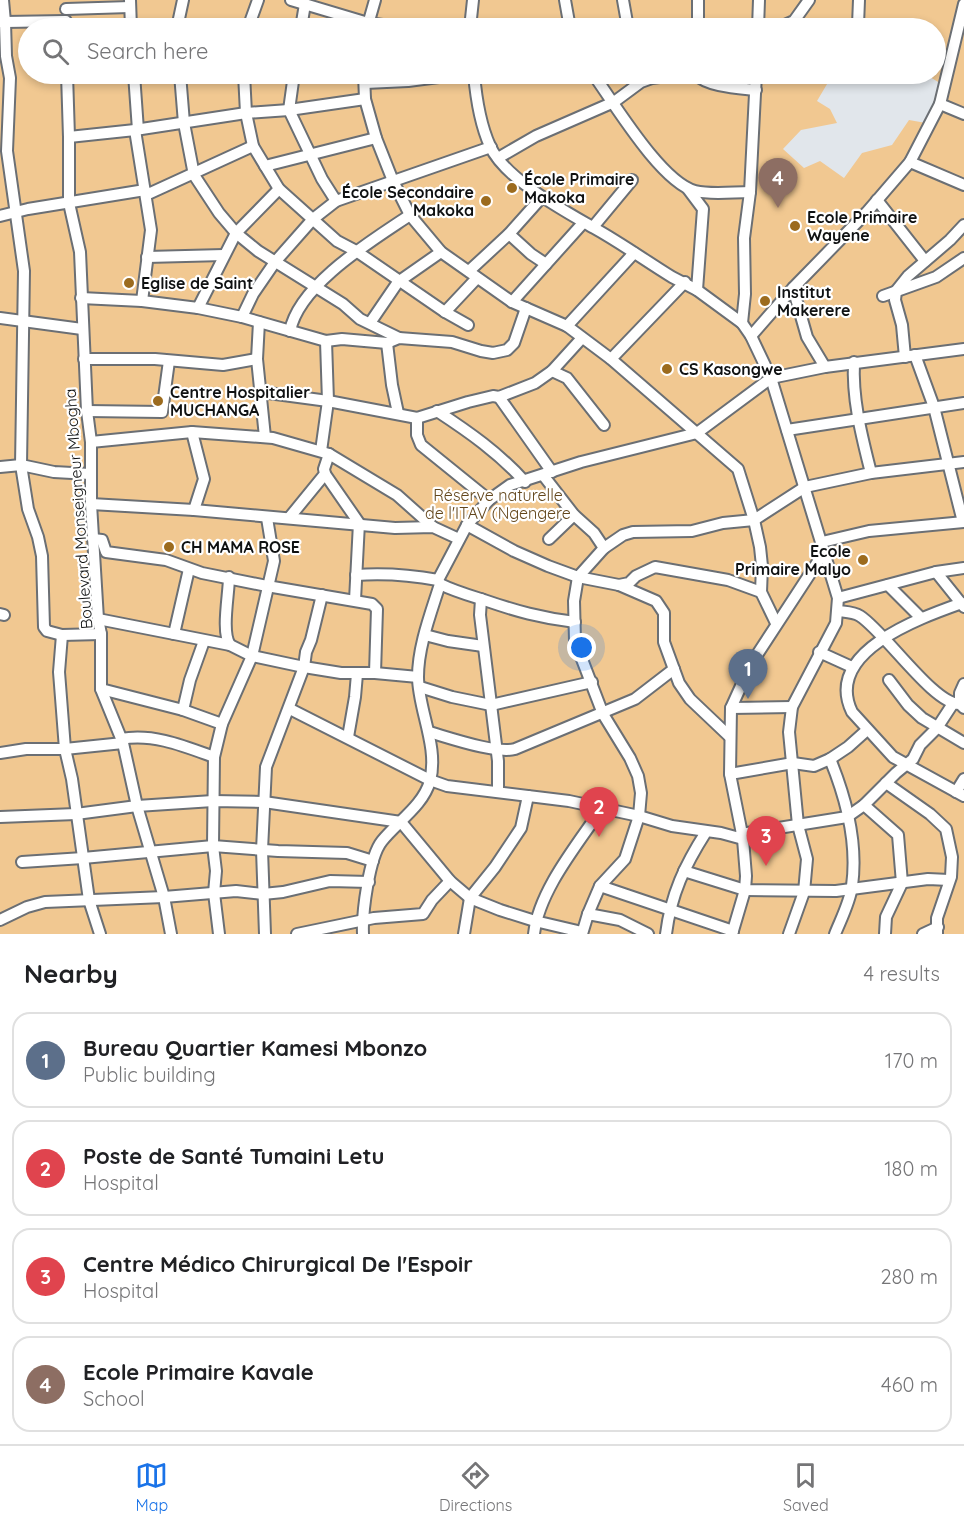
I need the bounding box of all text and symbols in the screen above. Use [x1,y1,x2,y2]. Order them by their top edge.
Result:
search box [18,18,946,84]
icon: search [39,35,72,68]
text: Search here [87,37,208,65]
pin: 4 [758,158,798,208]
place label: École Primaire Makoka [524,169,635,207]
marker: École Primaire Makoka [505,181,519,195]
place label: École Secondaire Makoka [342,182,474,220]
marker: École Secondaire Makoka [479,194,493,208]
place label: Ecole Primaire Wayene [807,207,917,245]
marker: Ecole Primaire Wayene [788,219,802,233]
place label: Eglise de Saint [141,273,253,293]
marker: Eglise de Saint [122,276,136,290]
place label: Institut Makerere [777,282,850,320]
marker: Institut Makerere [758,294,772,308]
place label: CS Kasongwe [679,359,783,379]
marker: CS Kasongwe [660,362,674,376]
place label: Centre Hospitalier MUCHANGA [170,382,310,420]
street label: Boulevard Monseigneur Mbogha [60,388,96,630]
marker: Centre Hospitalier MUCHANGA [151,394,165,408]
park label: Réserve naturelle de l'ITAV (Ngengere [425,485,571,523]
place label: CH MAMA ROSE [181,537,300,557]
marker: CH MAMA ROSE [162,540,176,554]
place label: Ecole Primaire Malyo [735,541,851,579]
marker: Ecole Primaire Malyo [856,553,870,567]
your location [567,633,596,662]
pin: 1 [728,650,768,699]
pin: 2 [580,788,618,837]
pin: 3 [746,816,786,866]
text: Nearby [24,957,118,990]
text: 4 results [864,961,940,986]
text: Bureau Quartier Kamesi Mbonzo [83,1034,427,1062]
text: 1 [42,1048,49,1073]
text: 170 m [885,1048,938,1073]
text: Public building [83,1062,216,1087]
text: Poste de Santé Tumaini Letu [83,1142,385,1170]
text: 2 [40,1156,51,1181]
text: 180 m [884,1156,938,1181]
text: Hospital [83,1170,159,1195]
text: Centre Médico Chirurgical De l'Espoir [83,1250,473,1278]
text: 3 [40,1264,51,1289]
text: 280 m [881,1264,938,1289]
text: Hospital [83,1278,159,1303]
text: Ecole Primaire Kavale [83,1358,314,1386]
text: 4 [40,1372,51,1397]
text: 460 m [881,1372,938,1397]
text: School [83,1386,145,1411]
tab: Map [135,1459,168,1515]
tab: Directions [439,1459,512,1515]
tab: Saved [783,1459,829,1515]

